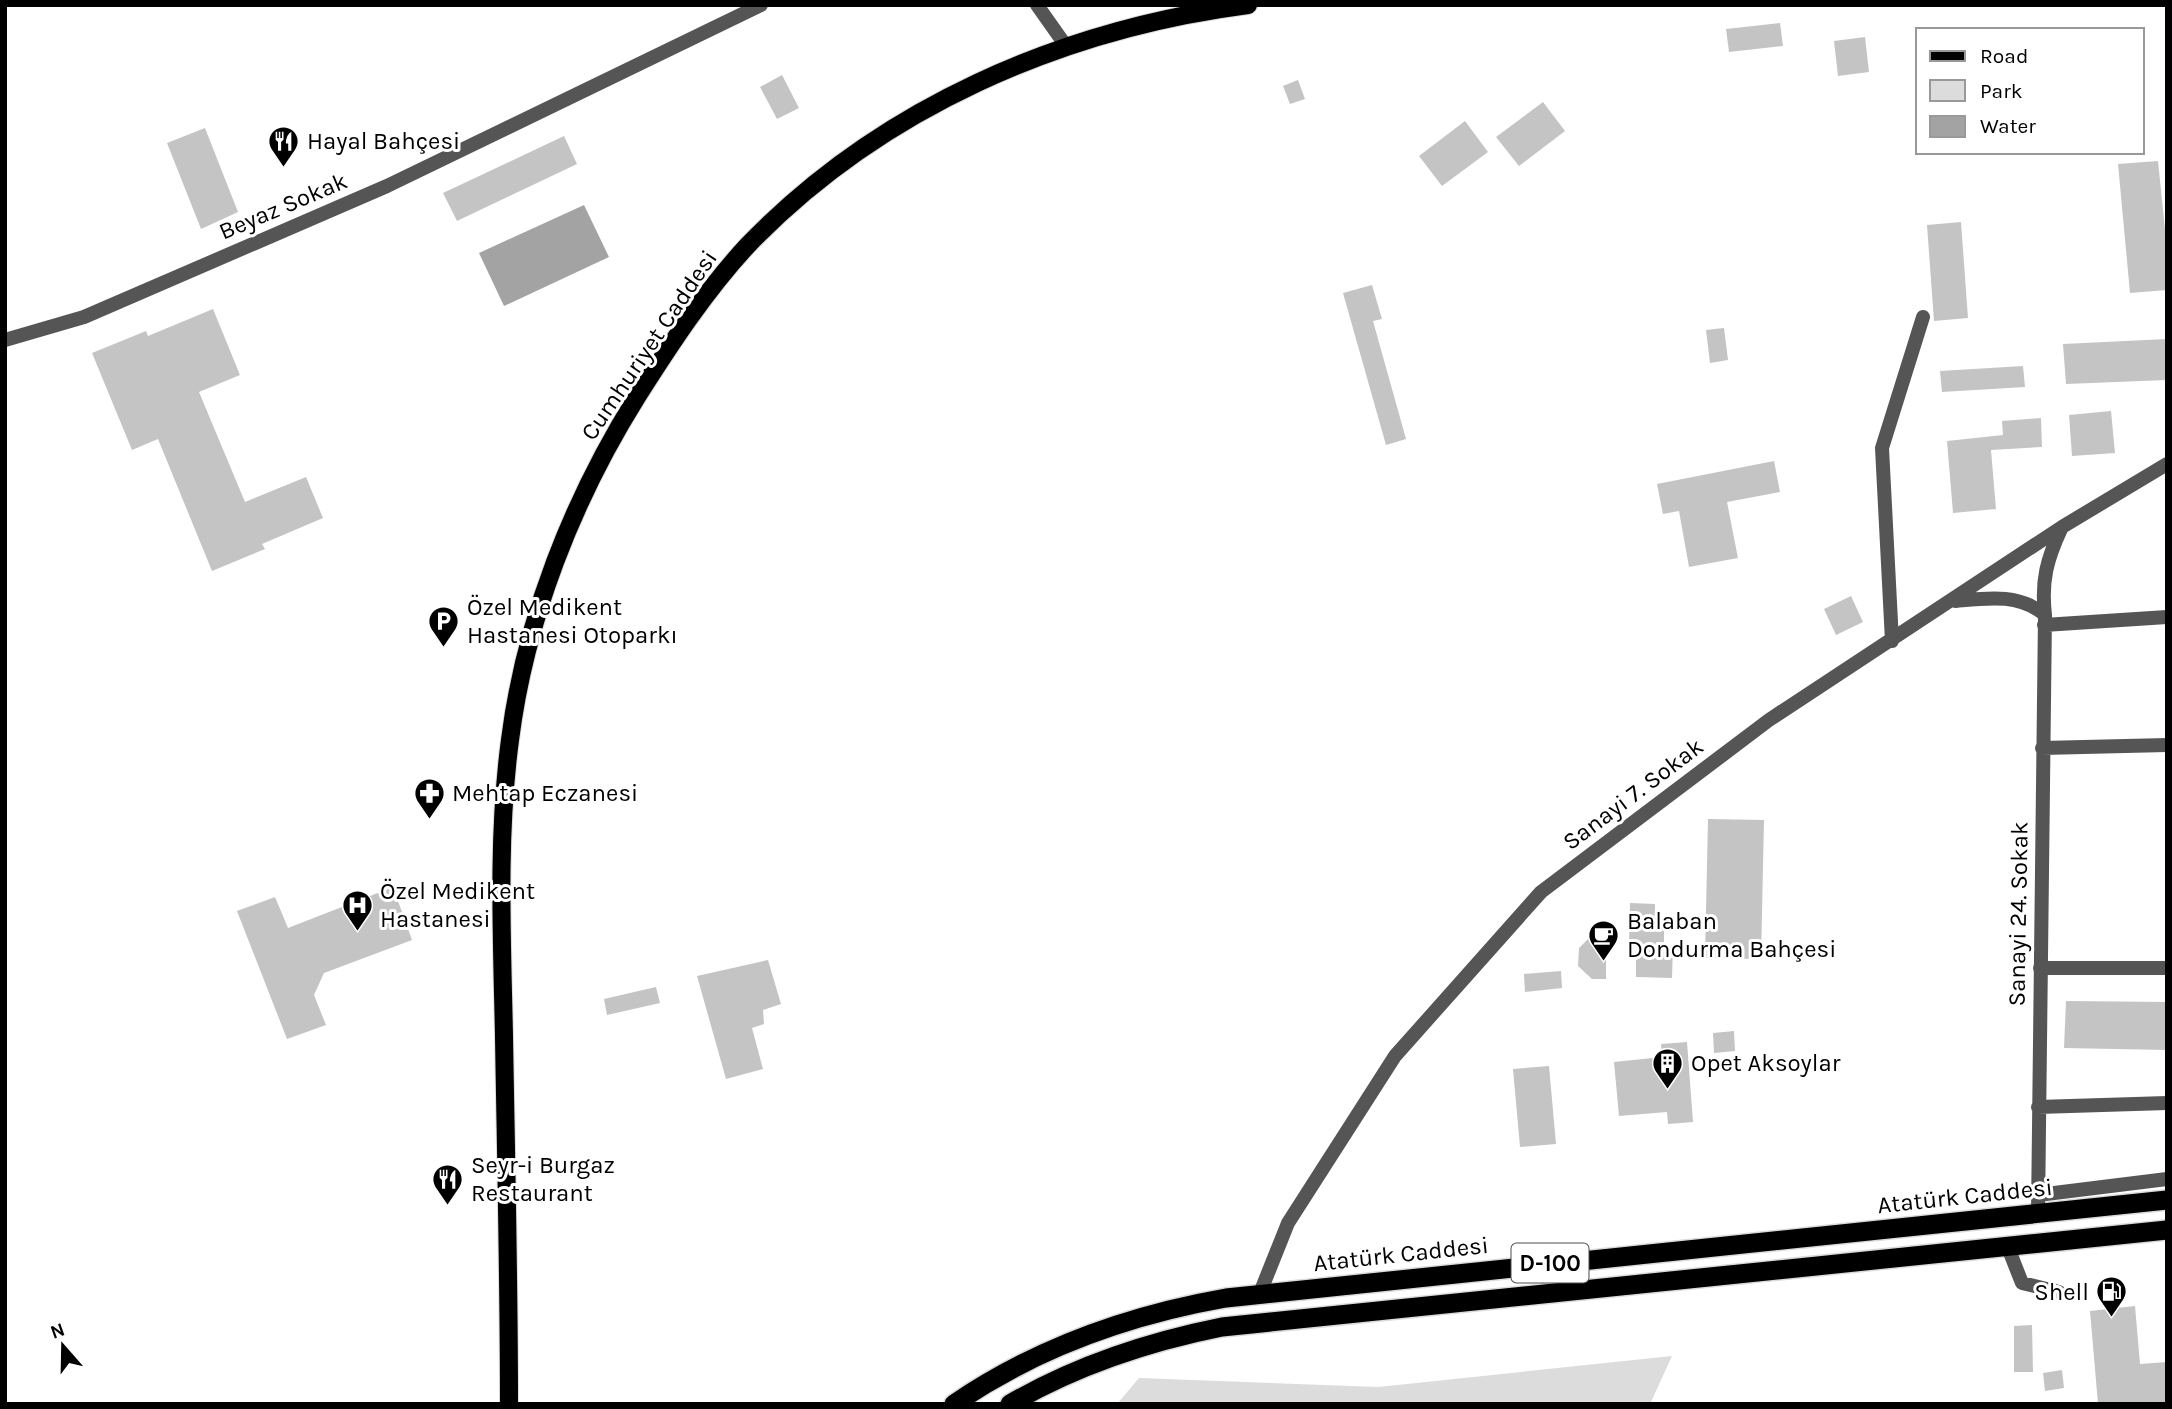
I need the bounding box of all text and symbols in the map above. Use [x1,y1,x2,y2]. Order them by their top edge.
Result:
legend [1916,28,2144,154]
text: Road [1980,44,2028,68]
text: Park [1980,79,2023,103]
text: Water [1980,114,2036,138]
restaurant icon: Hayal Bahçesi [267,124,301,168]
place label: Hayal Bahçesi [307,127,460,155]
street label: Beyaz Sokak [215,166,351,246]
street label: Cumhuriyet Caddesi [575,245,723,445]
place label: Özel Medikent Hastanesi Otoparkı [467,593,678,649]
parking icon: Özel Medikent Hastanesi Otoparkı [427,604,461,648]
street label: Sanayi 7. Sokak [1557,732,1709,856]
pharmacy icon: Mehtap Eczanesi [412,776,446,820]
place label: Mehtap Eczanesi [452,779,638,807]
street label: Sanayi 24. Sokak [2002,821,2034,1007]
place label: Özel Medikent Hastanesi [380,877,535,933]
hospital icon: Özel Medikent Hastanesi [340,888,374,932]
place label: Balaban Dondurma Bahçesi [1627,907,1836,963]
cafe icon: Balaban Dondurma Bahçesi [1587,918,1621,962]
building icon: Opet Aksoylar [1651,1046,1685,1090]
place label: Opet Aksoylar [1691,1049,1841,1077]
place label: Seyr-i Burgaz Restaurant [471,1151,615,1207]
restaurant icon: Seyr-i Burgaz Restaurant [431,1162,465,1206]
street label: Atatürk Caddesi [1876,1173,2054,1219]
street label: Atatürk Caddesi [1312,1231,1490,1277]
road number: D-100 [1512,1244,1588,1282]
fuel station icon: Shell [2095,1275,2129,1319]
place label: Shell [2034,1278,2089,1306]
north arrow [28,1311,98,1381]
text: N [47,1318,68,1344]

